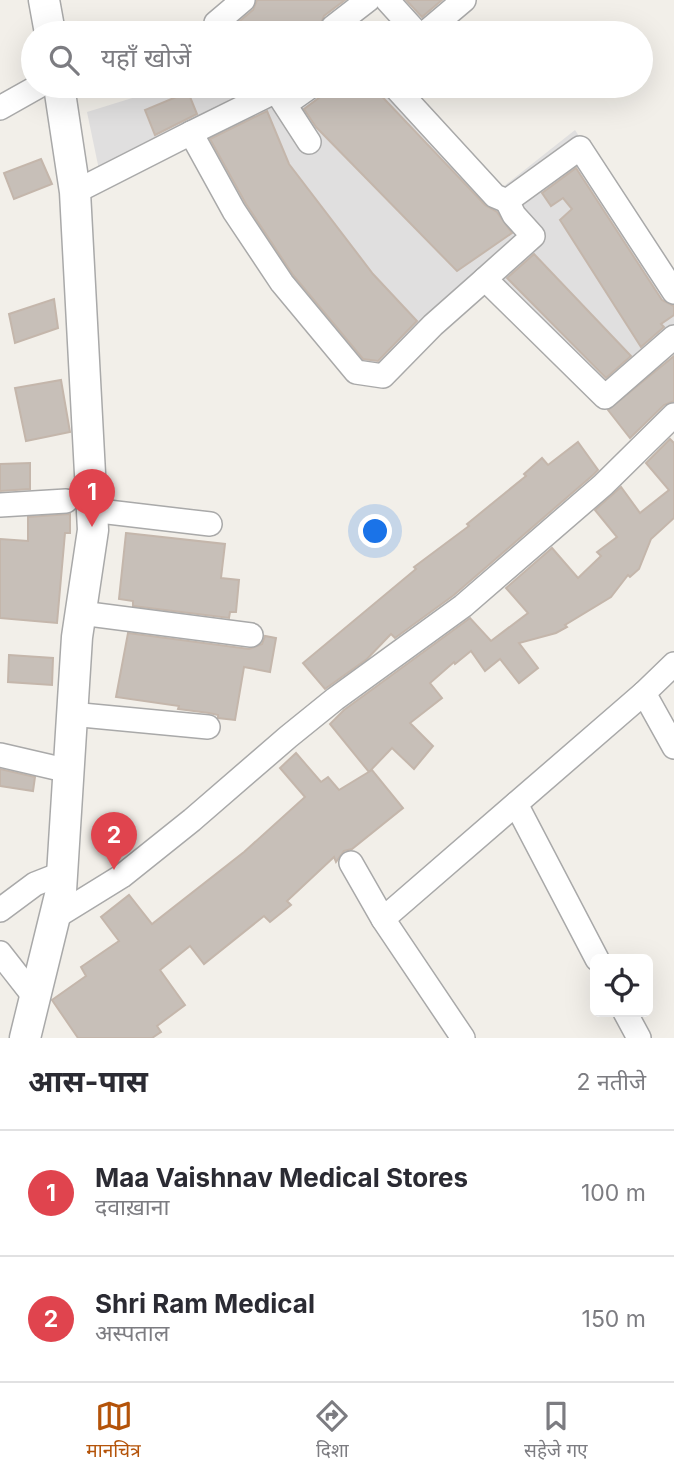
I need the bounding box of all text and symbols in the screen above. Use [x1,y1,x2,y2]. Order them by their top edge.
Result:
search box [21,21,653,98]
icon: search [45,41,83,79]
text: यहाँ खोजें [101,42,191,73]
pin: 1 [69,469,115,527]
your location [358,514,392,548]
pin: 2 [91,812,137,870]
map controls [590,954,653,1017]
button: locate [590,954,653,1017]
text: आस-पास [28,1063,148,1099]
text: 2 नतीजे [577,1068,646,1096]
text: Maa Vaishnav Medical Stores [95,1162,468,1193]
text: 1 [46,1179,56,1207]
text: 100 m [581,1179,646,1207]
text: दवाख़ाना [95,1193,169,1221]
text: Shri Ram Medical [95,1288,315,1319]
text: 2 [44,1305,58,1333]
text: 150 m [582,1305,646,1333]
text: अस्पताल [95,1319,169,1347]
tab: मानचित्र [86,1397,141,1465]
tab: दिशा [313,1397,351,1465]
tab: सहेजे गए [524,1397,588,1465]

